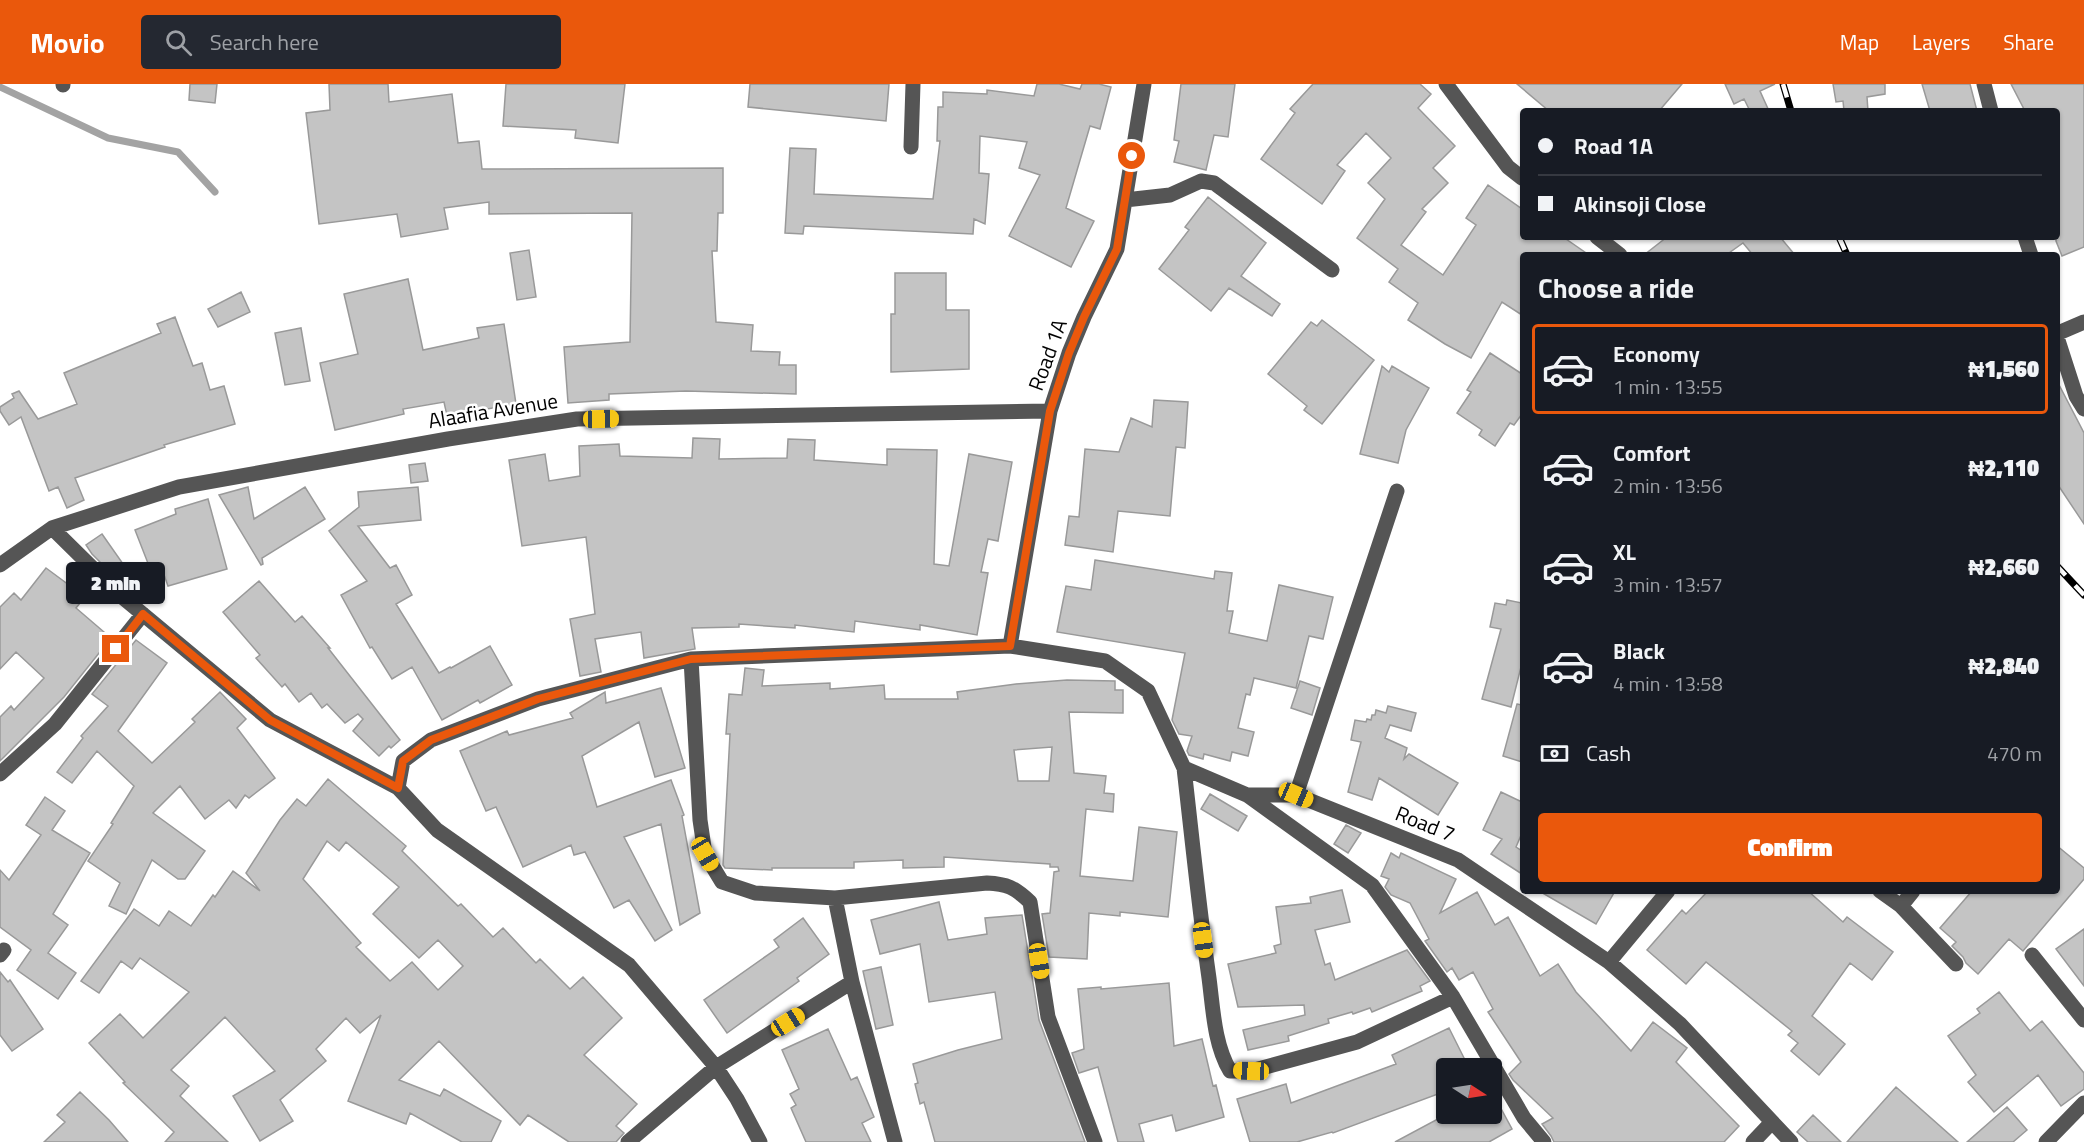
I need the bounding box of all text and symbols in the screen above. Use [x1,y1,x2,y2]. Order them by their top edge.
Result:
search box [141,15,561,69]
text: Movio [30,21,105,64]
text: Search here [210,25,319,59]
icon: search [162,26,195,59]
text: Map [1840,26,1879,58]
text: Layers [1912,26,1970,58]
text: Share [2003,26,2054,58]
text: Road 1A [1574,129,1653,163]
route start [1118,142,1145,169]
text: Akinsoji Close [1574,187,1706,221]
text: Choose a ride [1538,267,1694,308]
street label: Road 1A [1019,314,1075,395]
text: Economy [1613,337,1700,371]
icon: car [1541,342,1595,396]
text: ₦1,560 [1968,352,2039,386]
text: 1 min · 13:55 [1613,371,1723,402]
street label: Alaafia Avenue [426,384,560,436]
car [583,410,619,428]
text: Comfort [1613,436,1691,470]
icon: car [1541,441,1595,495]
text: ₦2,110 [1968,451,2039,485]
text: 2 min · 13:56 [1613,470,1723,501]
text: XL [1613,535,1636,569]
icon: car [1541,540,1595,594]
text: ₦2,660 [1968,550,2039,584]
callout: 2 min [66,562,166,604]
text: 2 min [91,567,140,598]
text: 3 min · 13:57 [1613,569,1723,600]
text: Black [1613,634,1665,668]
route end [102,635,129,662]
icon: car [1541,639,1595,693]
text: ₦2,840 [1968,649,2039,683]
text: 4 min · 13:58 [1613,668,1723,699]
text: Cash [1586,736,1631,770]
icon: cash [1538,737,1571,770]
text: 470 m [1987,738,2042,769]
car [1276,780,1316,810]
street label: Road 7 [1391,797,1460,849]
button: Confirm [1538,813,2042,882]
car [688,834,722,874]
car [1192,921,1214,959]
car [1027,942,1051,980]
car [768,1005,808,1039]
north arrow [1436,1058,1502,1124]
map controls [1436,1058,1502,1124]
car [1233,1061,1269,1081]

